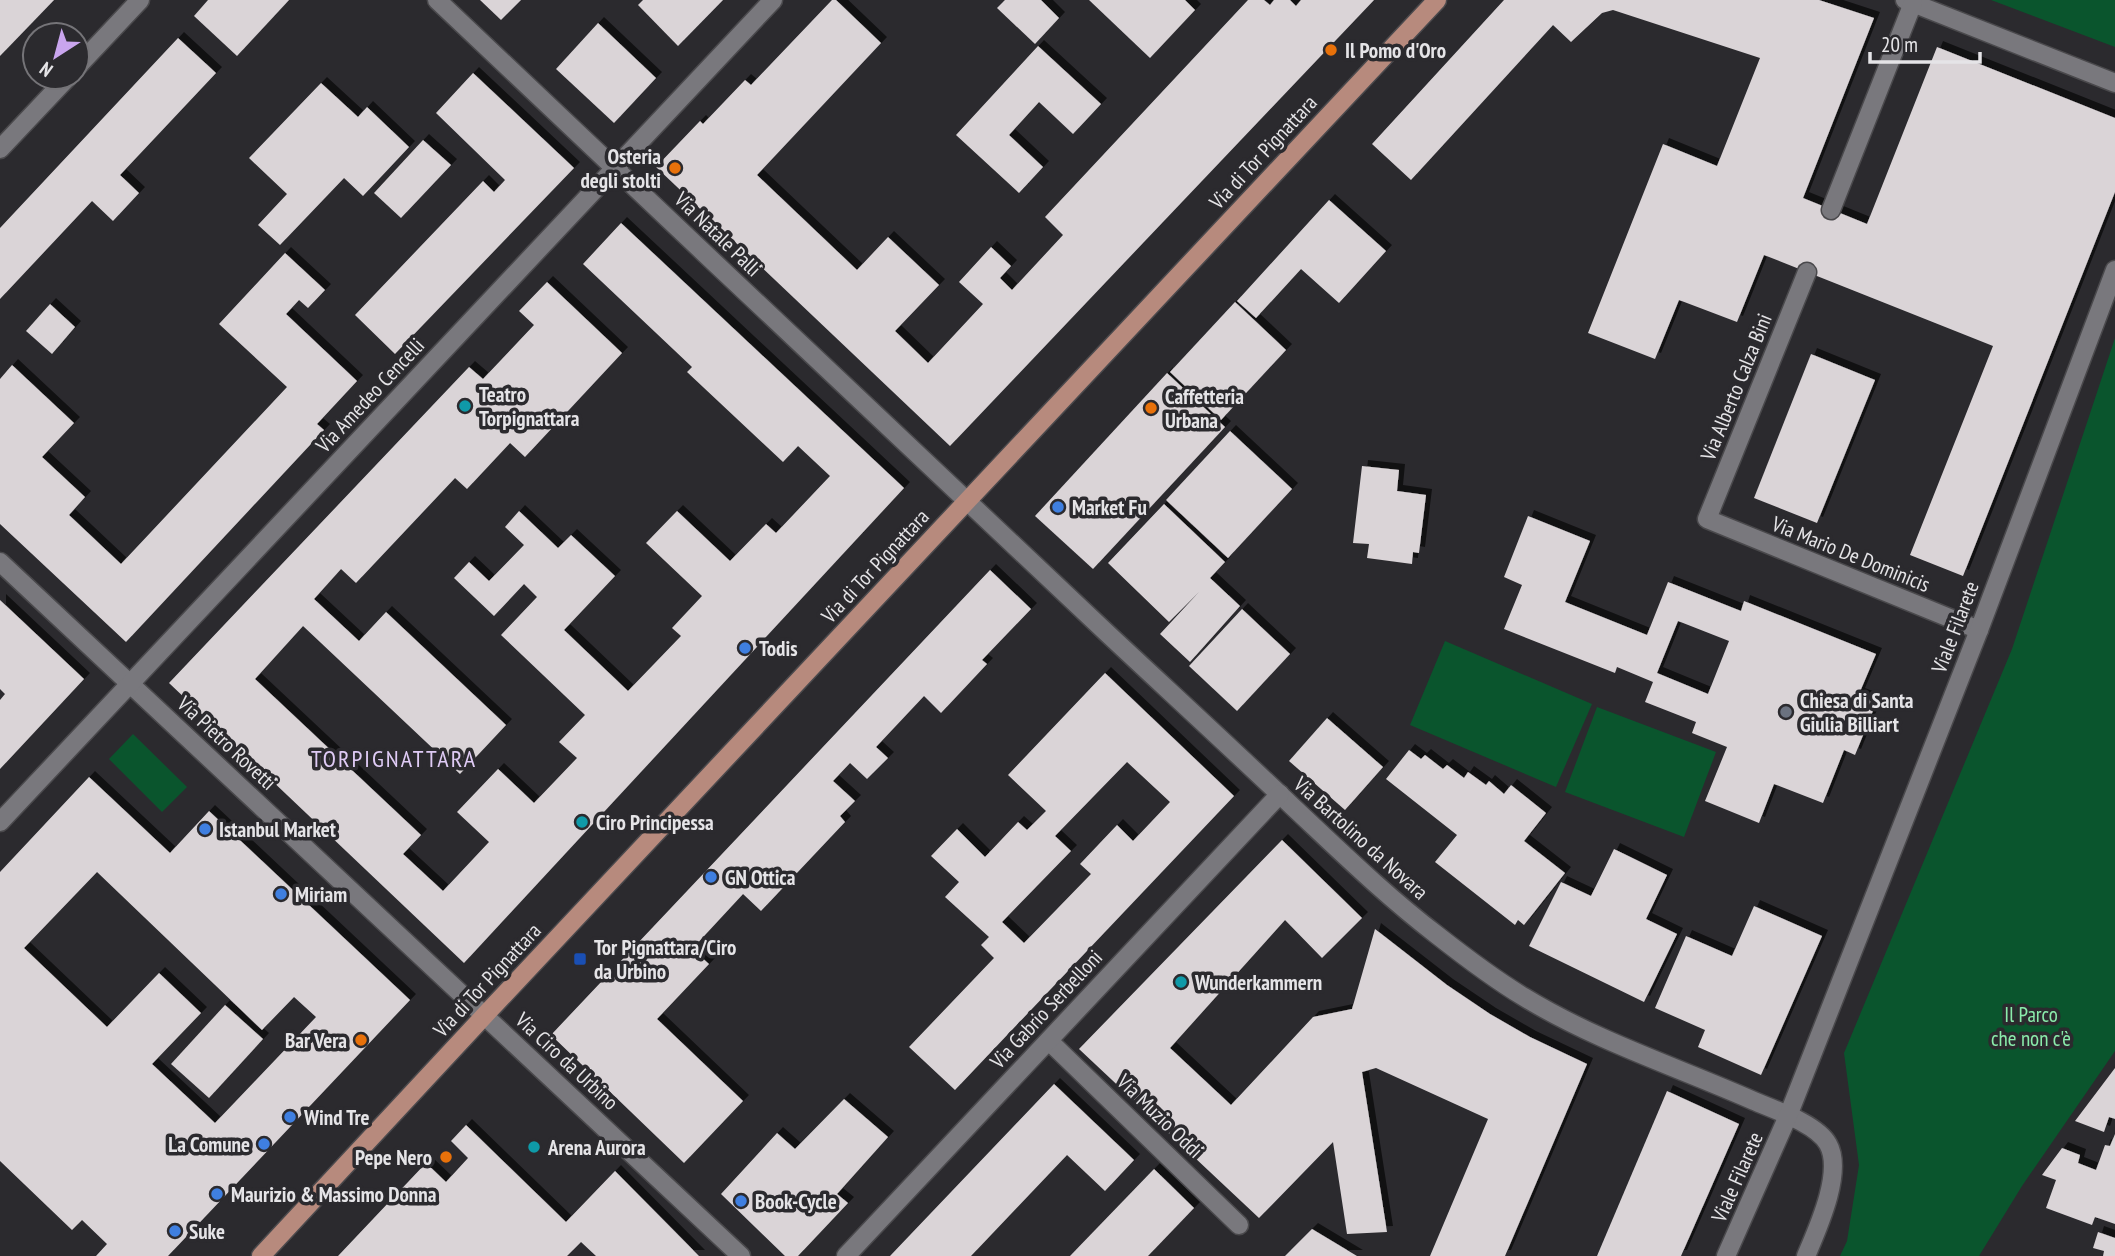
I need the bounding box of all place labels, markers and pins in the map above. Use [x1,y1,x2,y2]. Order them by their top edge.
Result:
place label: Il Pomo d'Oro [1345,37,1446,64]
marker: Il Pomo d'Oro [1323,42,1339,58]
place label: Osteria degli stolti [580,143,661,194]
marker: Osteria degli stolti [667,160,683,176]
place label: Teatro Torpignattara [479,381,580,432]
place label: Caffetteria Urbana [1165,383,1244,434]
marker: Teatro Torpignattara [457,398,473,414]
marker: Caffetteria Urbana [1143,400,1159,416]
place label: Market Fu [1072,494,1147,521]
marker: Market Fu [1050,499,1066,515]
place label: Todis [759,635,798,662]
marker: Todis [737,640,753,656]
place label: Chiesa di Santa Giulia Billiart [1800,687,1914,738]
marker: Chiesa di Santa Giulia Billiart [1778,704,1794,720]
place label: Ciro Principessa [596,809,714,836]
marker: Ciro Principessa [574,814,590,830]
place label: Istanbul Market [219,816,336,843]
marker: Istanbul Market [197,821,213,837]
place label: GN Ottica [725,864,796,891]
marker: GN Ottica [703,869,719,885]
place label: Miriam [295,881,347,908]
marker: Miriam [273,886,289,902]
place label: Tor Pignattara/Ciro da Urbino [594,934,736,985]
marker: Tor Pignattara/Ciro da Urbino [572,951,588,967]
place label: Wunderkammern [1194,969,1322,996]
marker: Wunderkammern [1173,974,1189,990]
place label: Bar Vera [285,1027,347,1054]
marker: Bar Vera [353,1032,369,1048]
place label: Wind Tre [303,1104,370,1131]
marker: Wind Tre [282,1109,298,1125]
place label: La Comune [168,1131,250,1158]
place label: Arena Aurora [547,1134,646,1161]
marker: La Comune [256,1136,272,1152]
marker: Arena Aurora [526,1139,542,1155]
place label: Pepe Nero [355,1144,432,1171]
marker: Pepe Nero [438,1149,454,1165]
place label: Maurizio & Massimo Donna [231,1181,437,1208]
marker: Maurizio & Massimo Donna [209,1186,225,1202]
place label: Book-Cycle [755,1188,837,1215]
marker: Book-Cycle [733,1193,749,1209]
place label: Suke [189,1218,225,1245]
marker: Suke [167,1223,183,1239]

